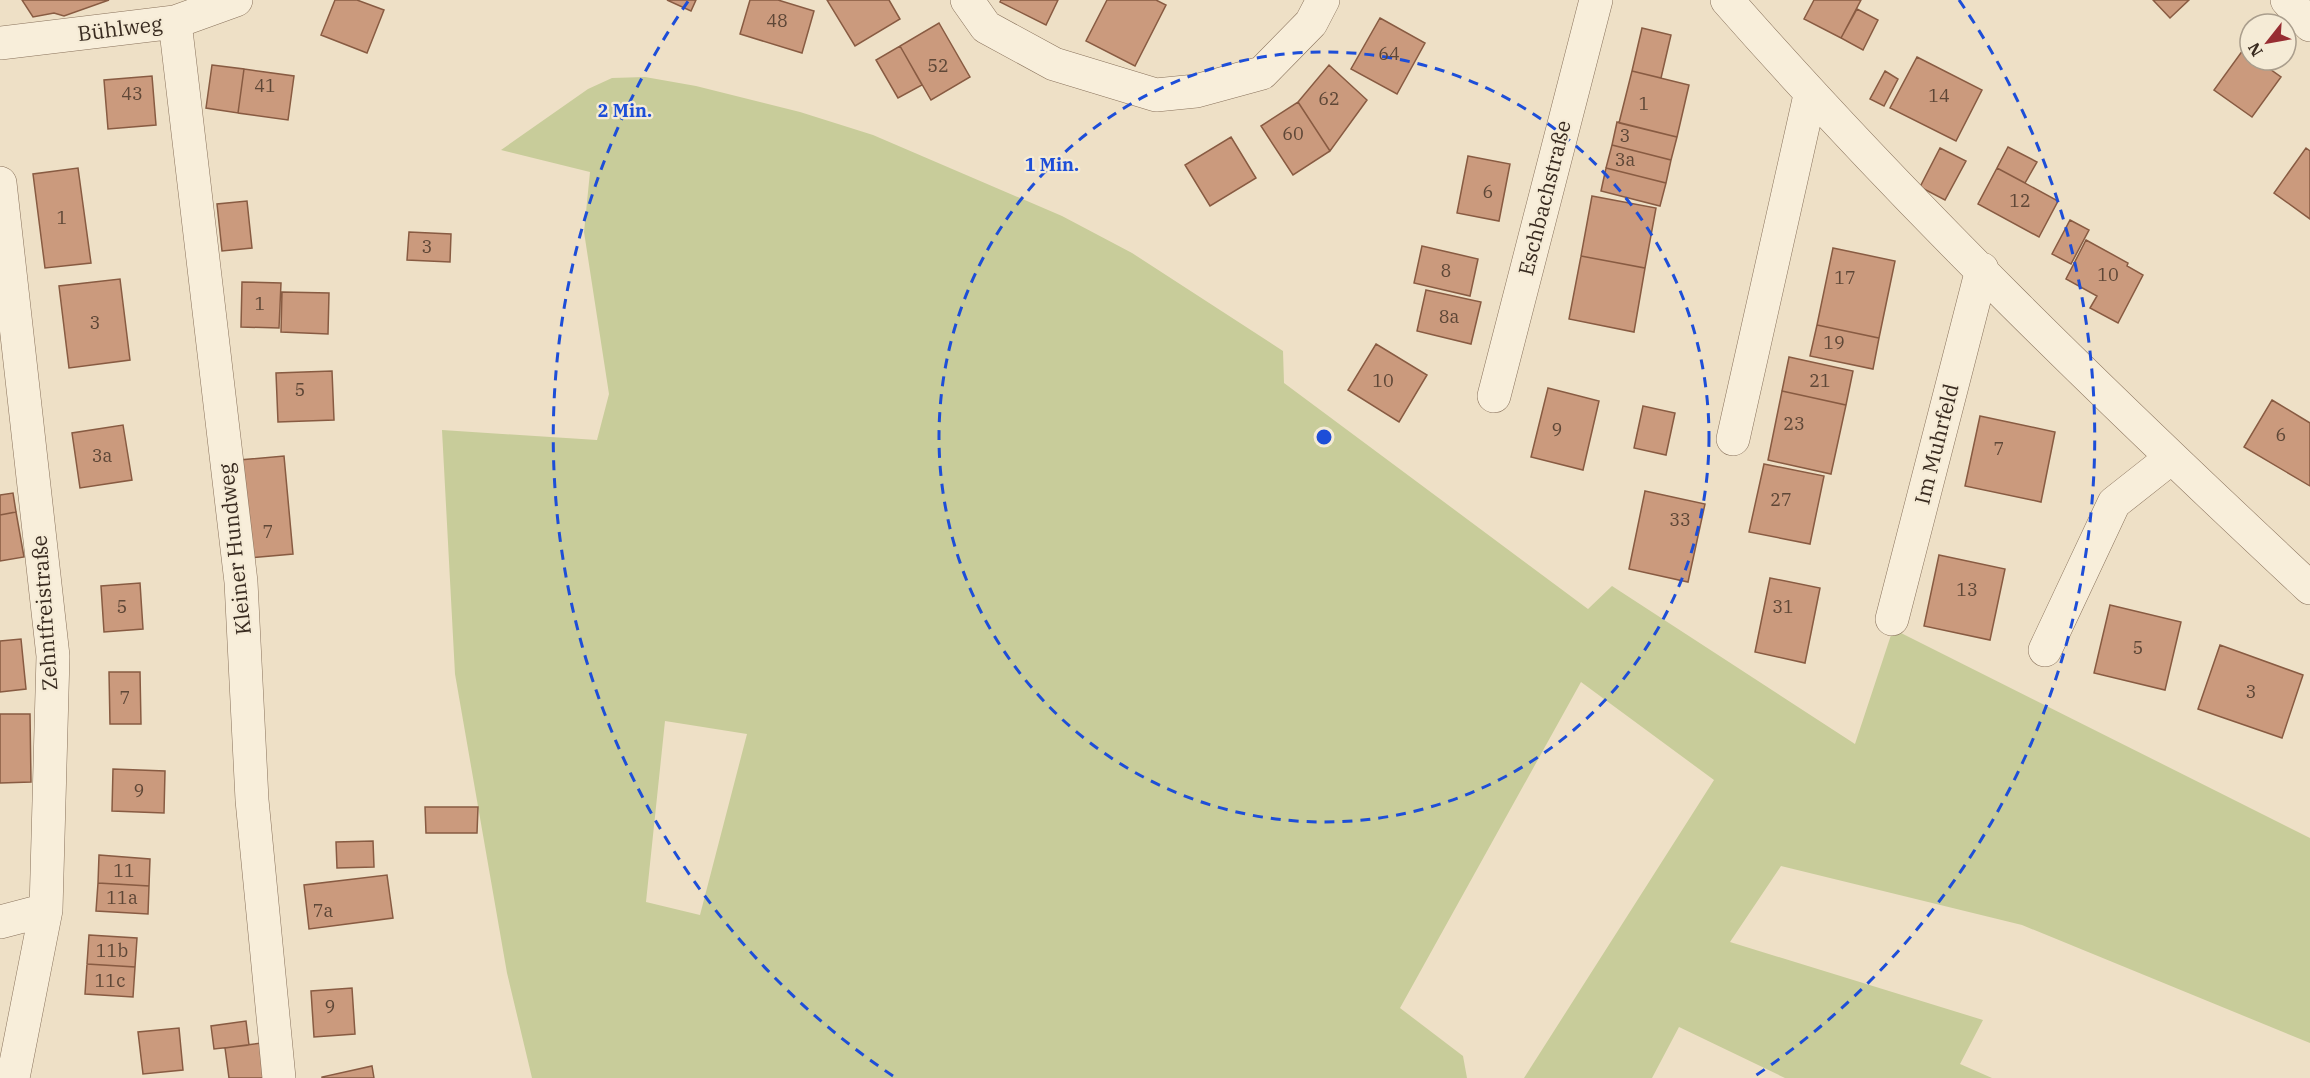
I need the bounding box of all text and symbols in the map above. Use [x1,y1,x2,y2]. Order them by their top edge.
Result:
street label: Bühlweg [76,9,164,47]
house number: 48 [766,9,788,32]
north arrow [2238,12,2298,72]
text: N [2243,39,2267,60]
house number: 64 [1378,42,1400,65]
house number: 52 [927,54,949,77]
house number: 41 [254,74,276,97]
house number: 43 [121,82,143,105]
house number: 14 [1928,84,1950,107]
house number: 62 [1318,87,1340,110]
house number: 1 [1639,92,1649,115]
text: 2 Min. [598,99,652,122]
street label: Eschbachstraße [1511,117,1577,278]
house number: 60 [1282,122,1304,145]
house number: 3 [1620,124,1630,147]
house number: 3a [1615,148,1635,171]
text: 1 Min. [1025,153,1079,176]
house number: 6 [1483,180,1493,203]
house number: 12 [2009,189,2031,212]
house number: 1 [57,206,67,229]
house number: 3 [422,235,432,258]
house number: 8 [1441,259,1451,282]
house number: 10 [2097,263,2119,286]
house number: 17 [1834,266,1856,289]
house number: 1 [255,292,265,315]
house number: 8a [1439,305,1459,328]
house number: 3 [90,311,100,334]
house number: 19 [1823,331,1845,354]
house number: 10 [1372,369,1394,392]
house number: 21 [1809,369,1831,392]
house number: 5 [295,378,305,401]
street label: Im Muhrfeld [1907,380,1965,507]
house number: 23 [1783,412,1805,435]
house number: 9 [1552,418,1562,441]
house number: 6 [2276,423,2286,446]
centre of rings [1314,427,1334,447]
house number: 7 [1994,437,2004,460]
house number: 3a [92,444,112,467]
street label: Kleiner Hundweg [211,461,257,636]
house number: 27 [1770,488,1792,511]
house number: 33 [1669,508,1691,531]
house number: 7 [263,520,273,543]
street label: Zehntfreistraße [25,534,63,692]
house number: 13 [1956,578,1978,601]
house number: 5 [117,595,127,618]
house number: 31 [1772,595,1794,618]
house number: 5 [2133,636,2143,659]
house number: 3 [2246,680,2256,703]
house number: 7 [120,686,130,709]
house number: 9 [134,779,144,802]
house number: 11 [113,859,135,882]
house number: 11a [106,886,138,909]
house number: 7a [313,899,333,922]
house number: 11b [96,939,128,962]
house number: 11c [95,969,125,992]
house number: 9 [325,995,335,1018]

